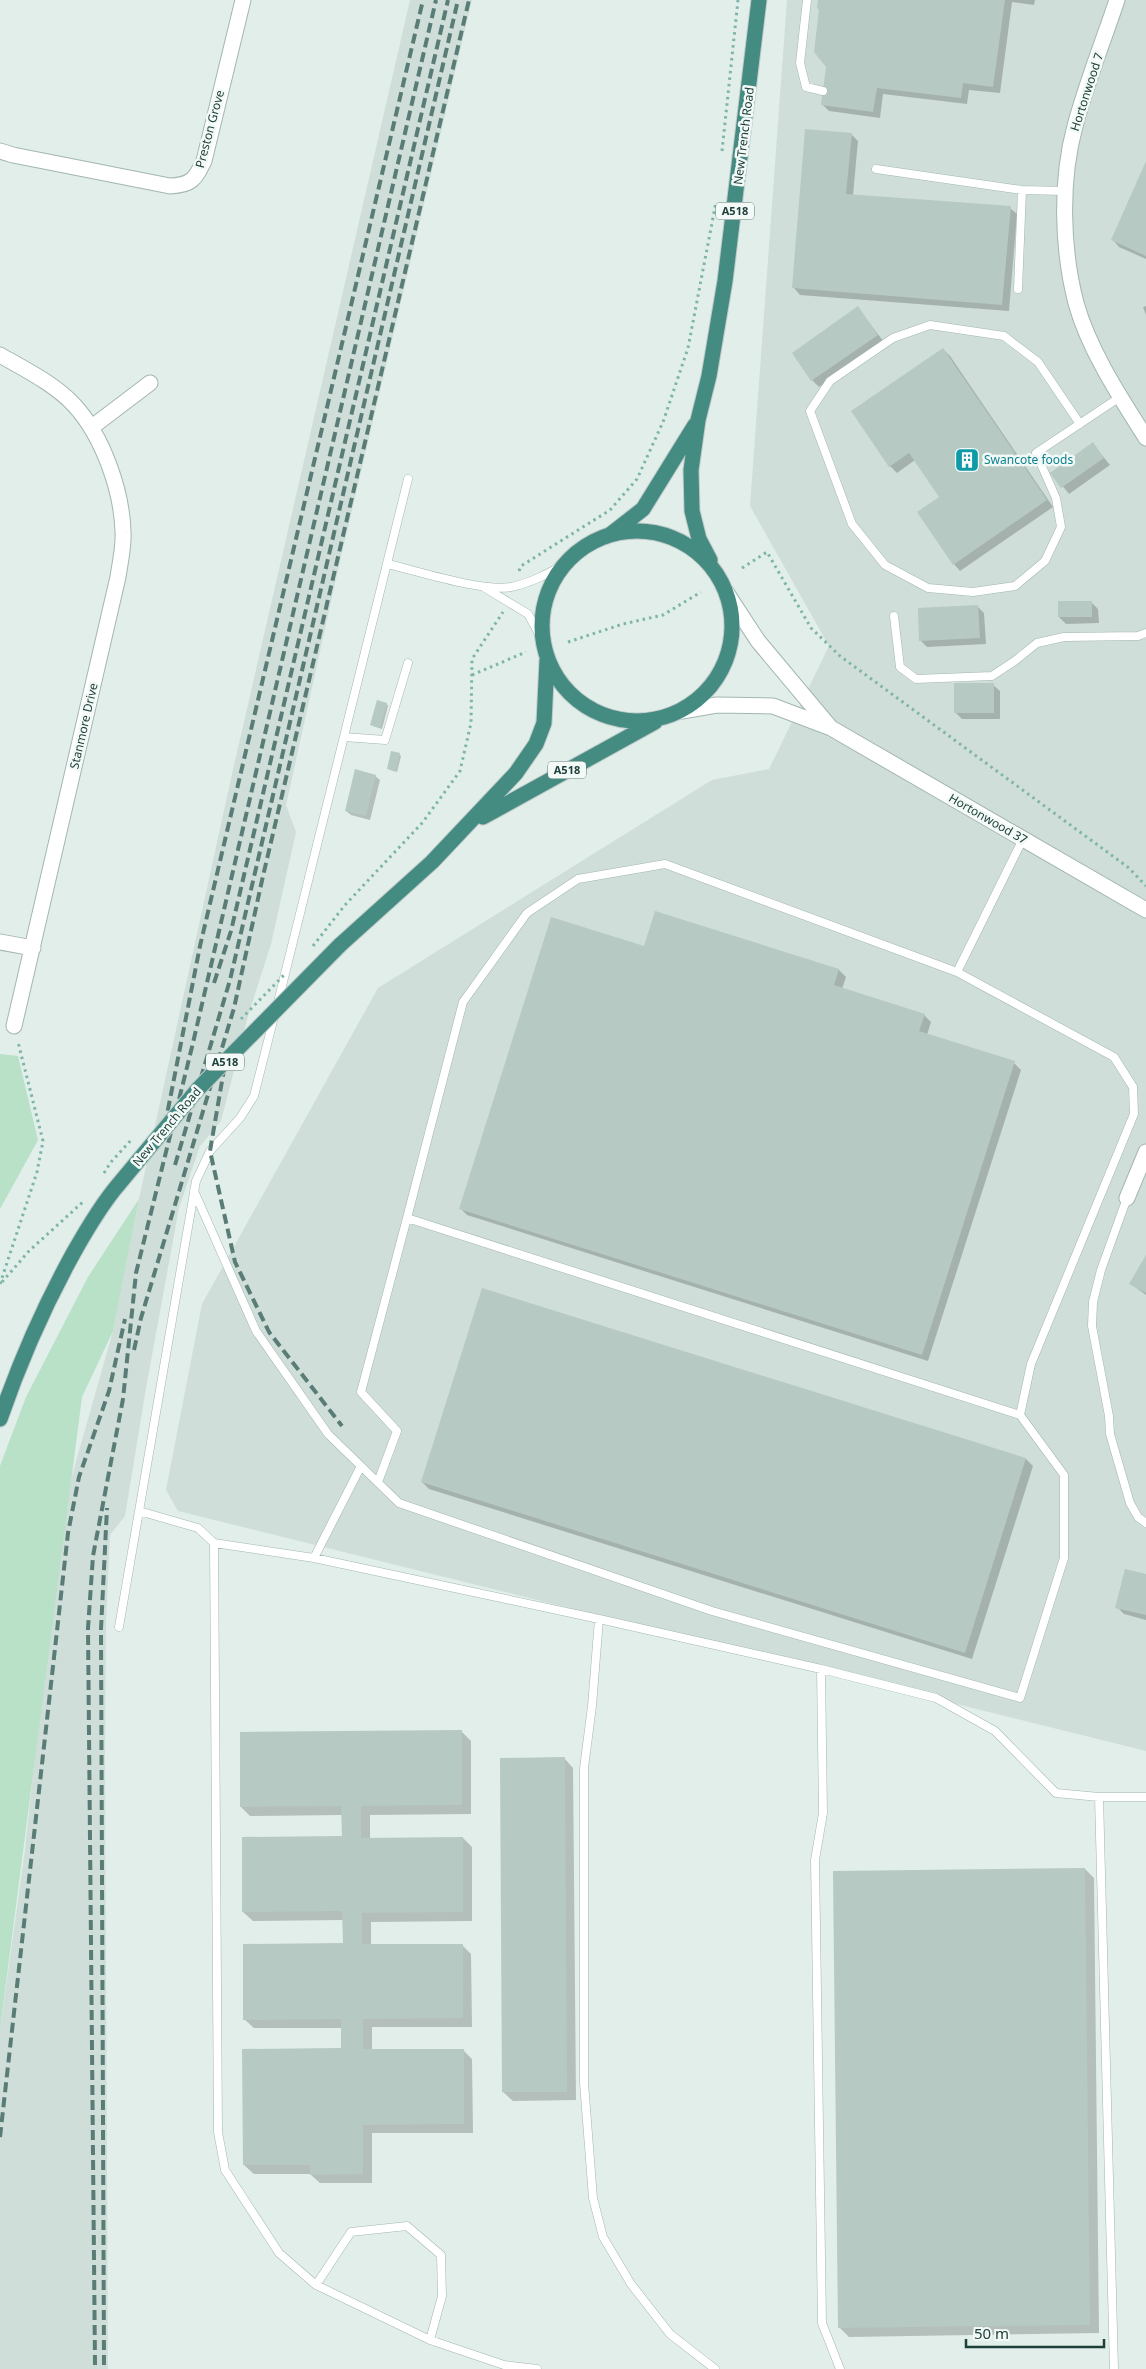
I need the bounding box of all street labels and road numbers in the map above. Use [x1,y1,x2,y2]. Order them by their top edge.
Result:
street label: Hortonwood 7 [1066,50,1107,133]
street label: New Trench Road [729,86,758,186]
street label: Preston Grove [191,88,228,170]
road number: A518 [716,202,754,220]
street label: Stanmore Drive [65,681,102,771]
road number: A518 [548,762,586,778]
street label: Hortonwood 37 [946,789,1031,848]
road number: A518 [206,1054,244,1070]
street label: New Trench Road [129,1084,205,1170]

